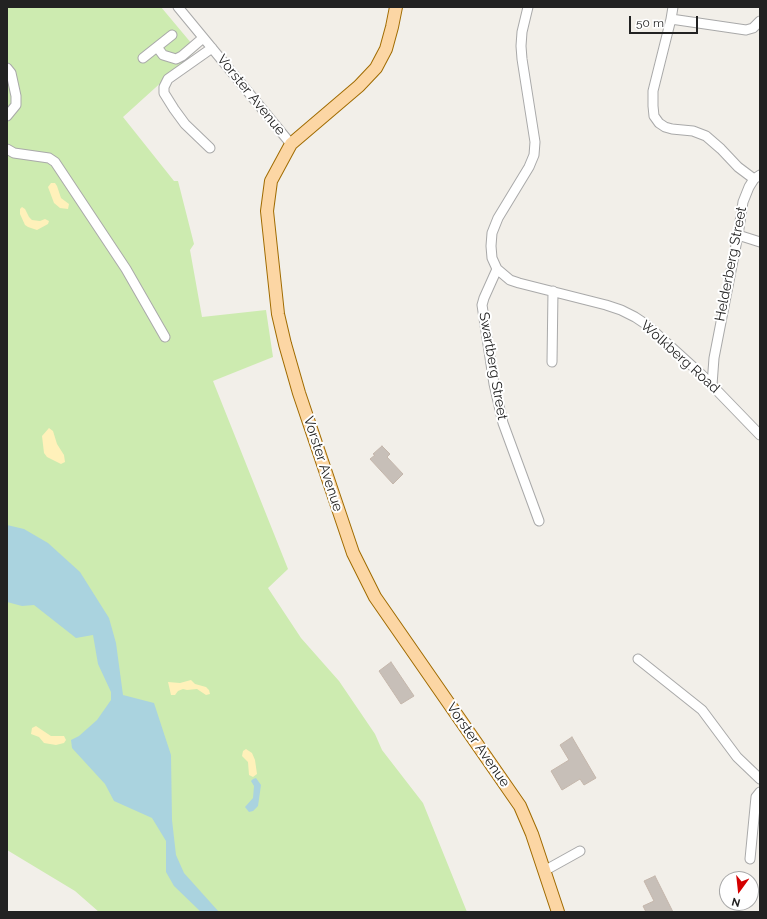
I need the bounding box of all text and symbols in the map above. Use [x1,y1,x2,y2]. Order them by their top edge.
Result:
scale bar [631,8,700,34]
text: 50 m [636,16,664,30]
street label: Vorster Avenue [213,51,289,139]
street label: Helderberg Street [712,205,750,323]
street label: Swartberg Street [475,311,511,421]
street label: Wolkberg Road [637,317,723,397]
street label: Vorster Avenue [300,414,346,514]
street label: Vorster Avenue [443,700,513,790]
north arrow [719,871,759,911]
text: N [730,895,742,909]

